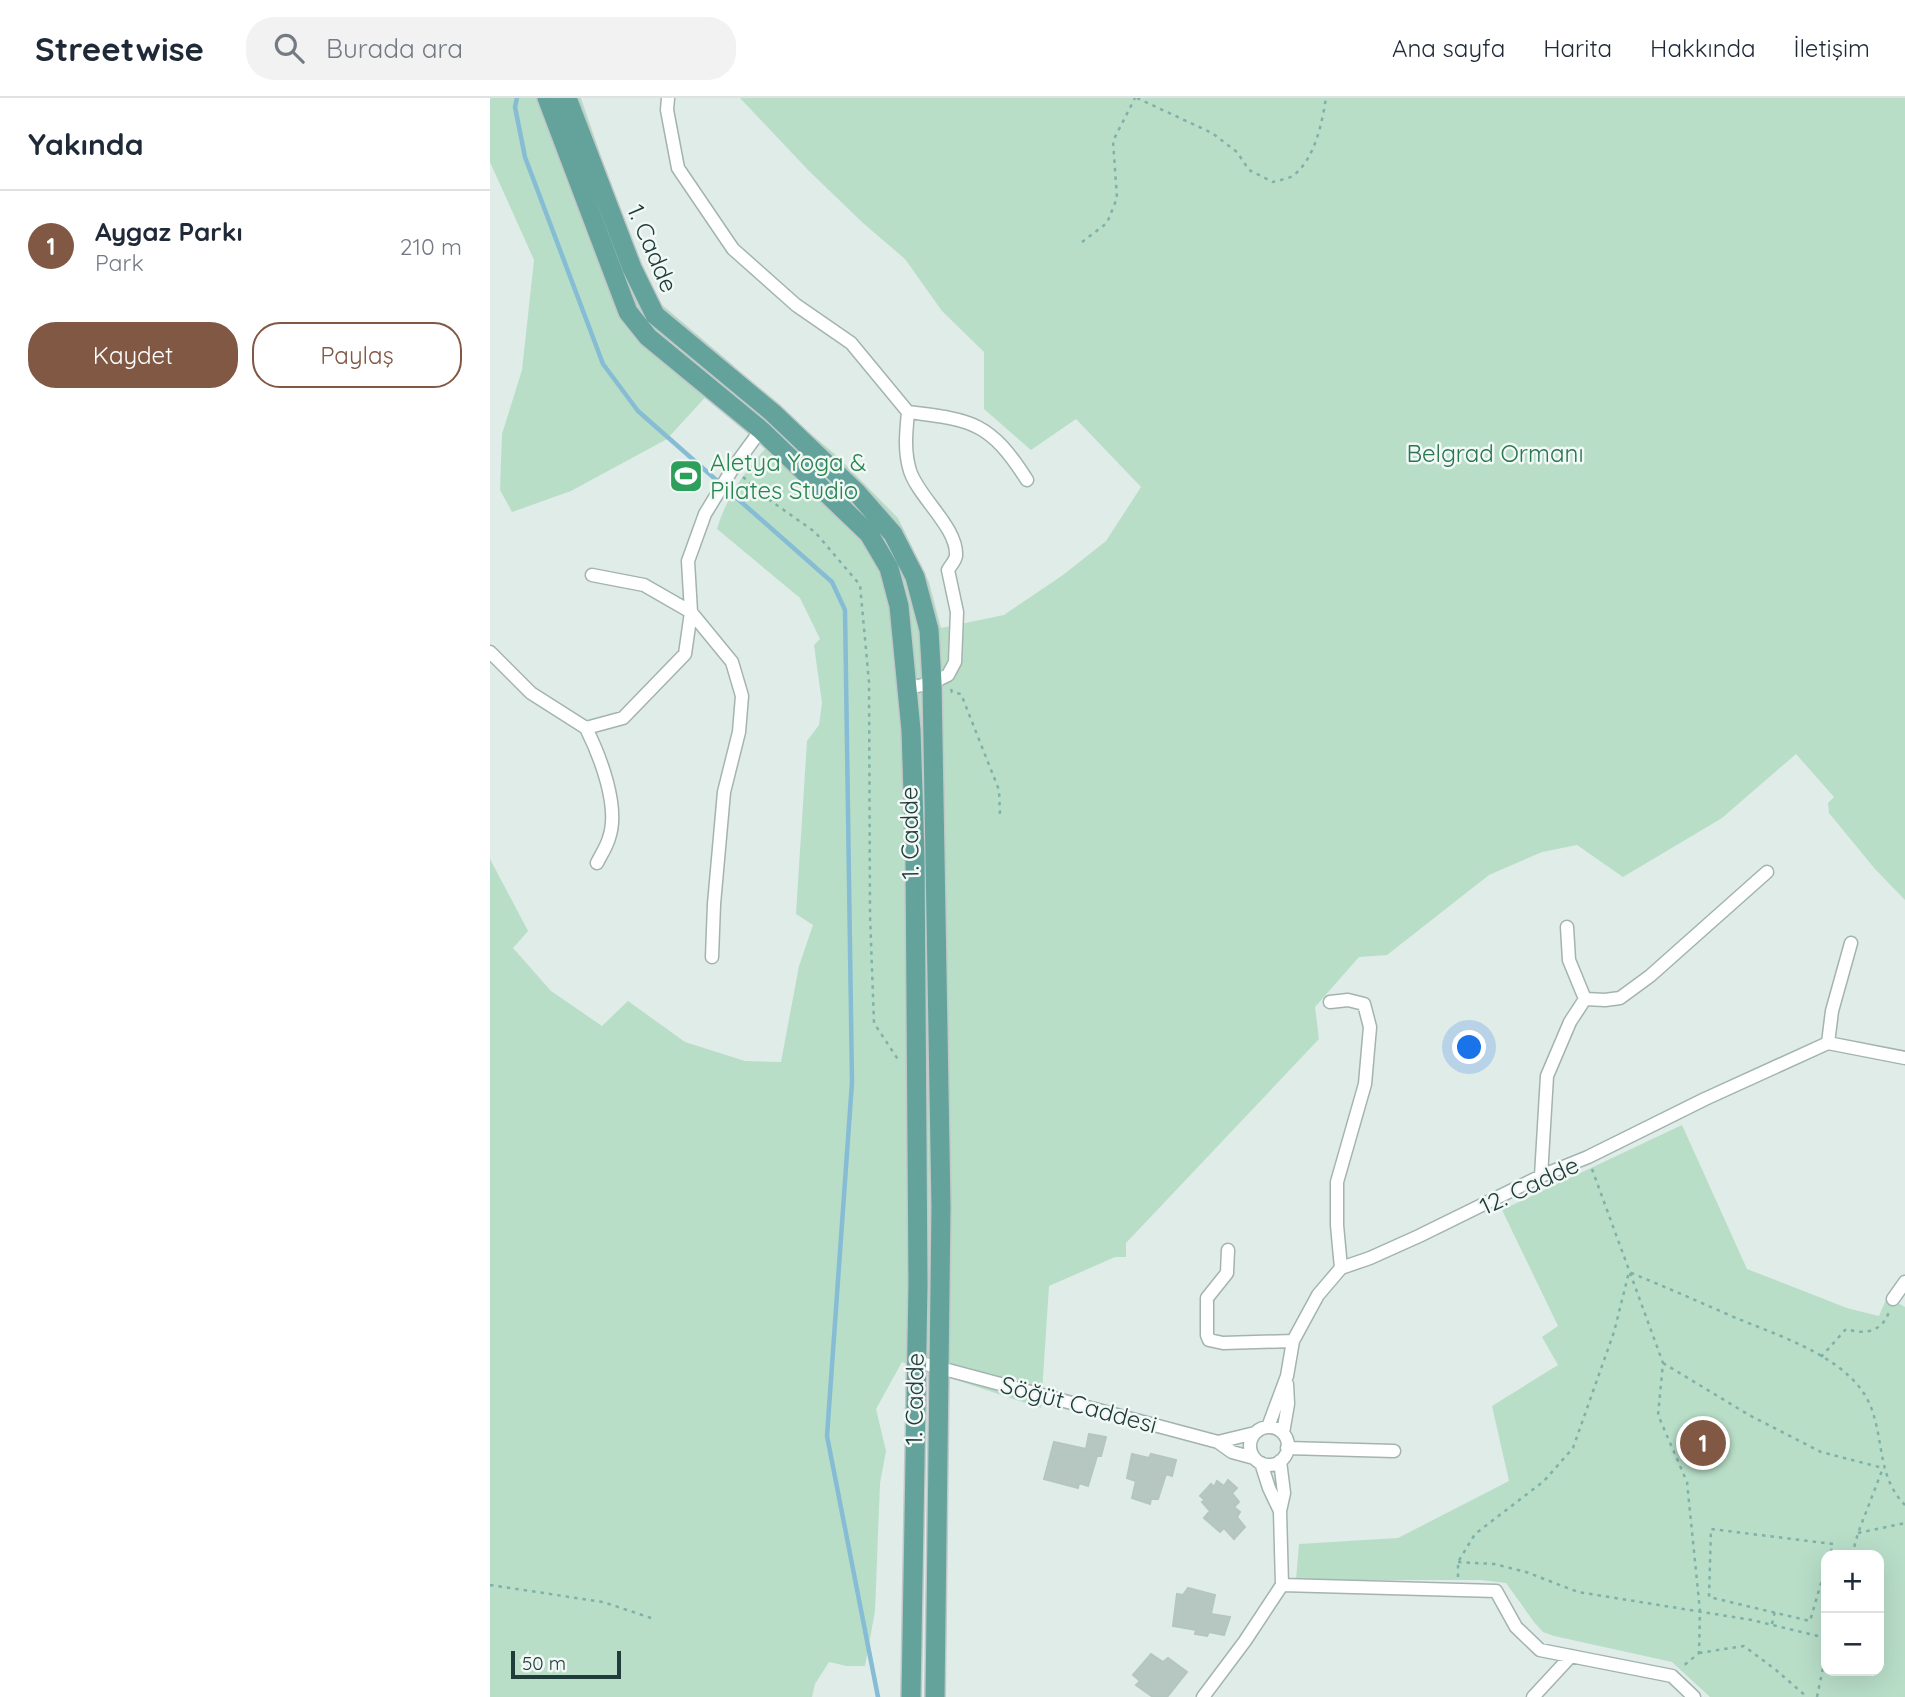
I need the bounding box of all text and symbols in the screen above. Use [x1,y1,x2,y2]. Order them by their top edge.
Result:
search box [246,17,736,80]
text: Streetwise [35,28,204,69]
icon: search [270,29,308,67]
text: Burada ara [326,32,463,65]
text: Ana sayfa [1392,33,1505,63]
text: Harita [1543,33,1612,63]
text: Hakkında [1650,33,1756,63]
text: İletişim [1794,33,1870,63]
text: Yakında [28,125,143,163]
street label: 1. Cadde [621,200,685,296]
text: Aygaz Parkı [95,215,243,248]
text: 1 [47,232,55,261]
text: 210 m [400,232,462,261]
text: Park [95,248,144,277]
button: Kaydet [28,322,238,388]
button: Paylaş [252,322,462,388]
park label: Belgrad Ormanı [1406,438,1584,468]
place label: Aletya Yoga & Pilates Studio [710,447,866,505]
sports icon: Aletya Yoga & Pilates Studio [667,457,705,495]
street label: 1. Cadde [893,786,925,880]
your location [1452,1030,1486,1064]
street label: 12. Cadde [1475,1149,1583,1221]
street label: 1. Cadde [898,1352,930,1446]
street label: Söğüt Caddesi [998,1369,1160,1439]
pin: 1 [1680,1417,1726,1469]
map controls [1821,1550,1884,1676]
button: + [1821,1550,1884,1613]
button: − [1821,1613,1884,1676]
scale bar [511,1648,621,1680]
text: 50 m [522,1651,566,1675]

